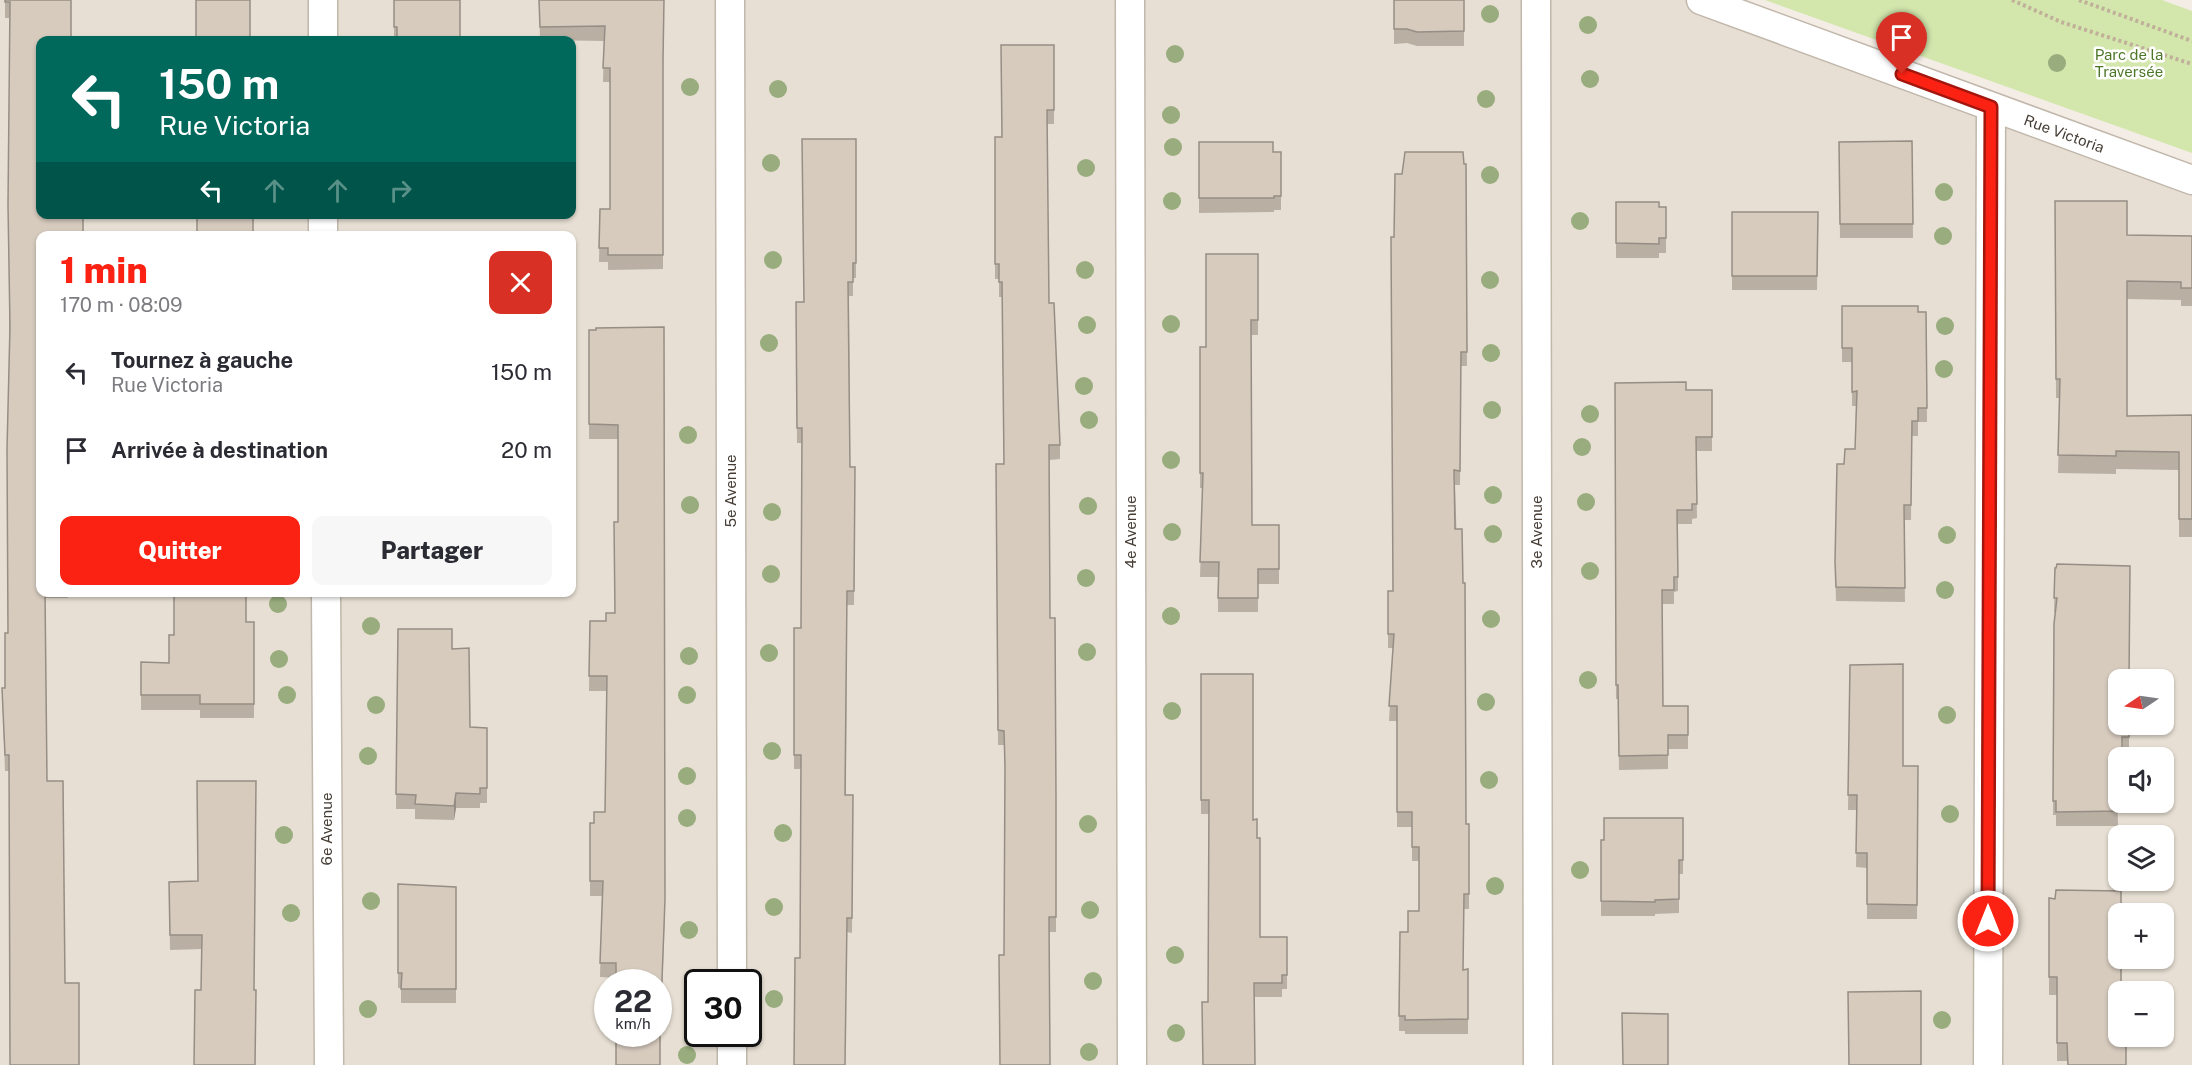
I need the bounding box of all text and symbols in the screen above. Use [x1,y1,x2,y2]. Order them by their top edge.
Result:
pin [1876,12,1927,74]
icon: arrive [1885,21,1918,54]
park label: Parc de la Traversée [2095,46,2163,80]
text: 150 m [159,59,279,108]
icon: left [60,60,138,138]
text: Rue Victoria [159,109,310,141]
street label: Rue Victoria [2022,111,2107,156]
icon: left [195,174,228,207]
icon: ahead [258,174,291,207]
icon: ahead [321,174,354,207]
icon: right [384,174,417,207]
text: 1 min [60,249,148,291]
button: close [489,251,552,314]
text: 170 m · 08:09 [60,293,183,317]
text: Tournez à gauche [111,347,293,373]
icon: left [60,356,93,389]
text: 150 m [491,359,552,385]
text: Rue Victoria [111,373,223,397]
icon: arrive [60,434,93,467]
text: Arrivée à destination [111,437,328,463]
text: 20 m [501,437,552,463]
street label: 5e Avenue [722,454,739,528]
street label: 3e Avenue [1528,495,1545,569]
street label: 4e Avenue [1122,496,1139,569]
button: Quitter [60,516,300,585]
button: Partager [312,516,552,585]
north arrow [2108,669,2174,735]
map controls [2108,669,2174,1047]
button: sound [2108,747,2174,813]
street label: 6e Avenue [318,793,335,865]
button: layers [2108,825,2174,891]
position arrow [1956,889,2020,953]
button: + [2108,903,2174,969]
speed limit sign: 30 [684,969,762,1047]
button: − [2108,981,2174,1047]
text: 22 [614,983,652,1019]
text: km/h [615,1015,651,1032]

